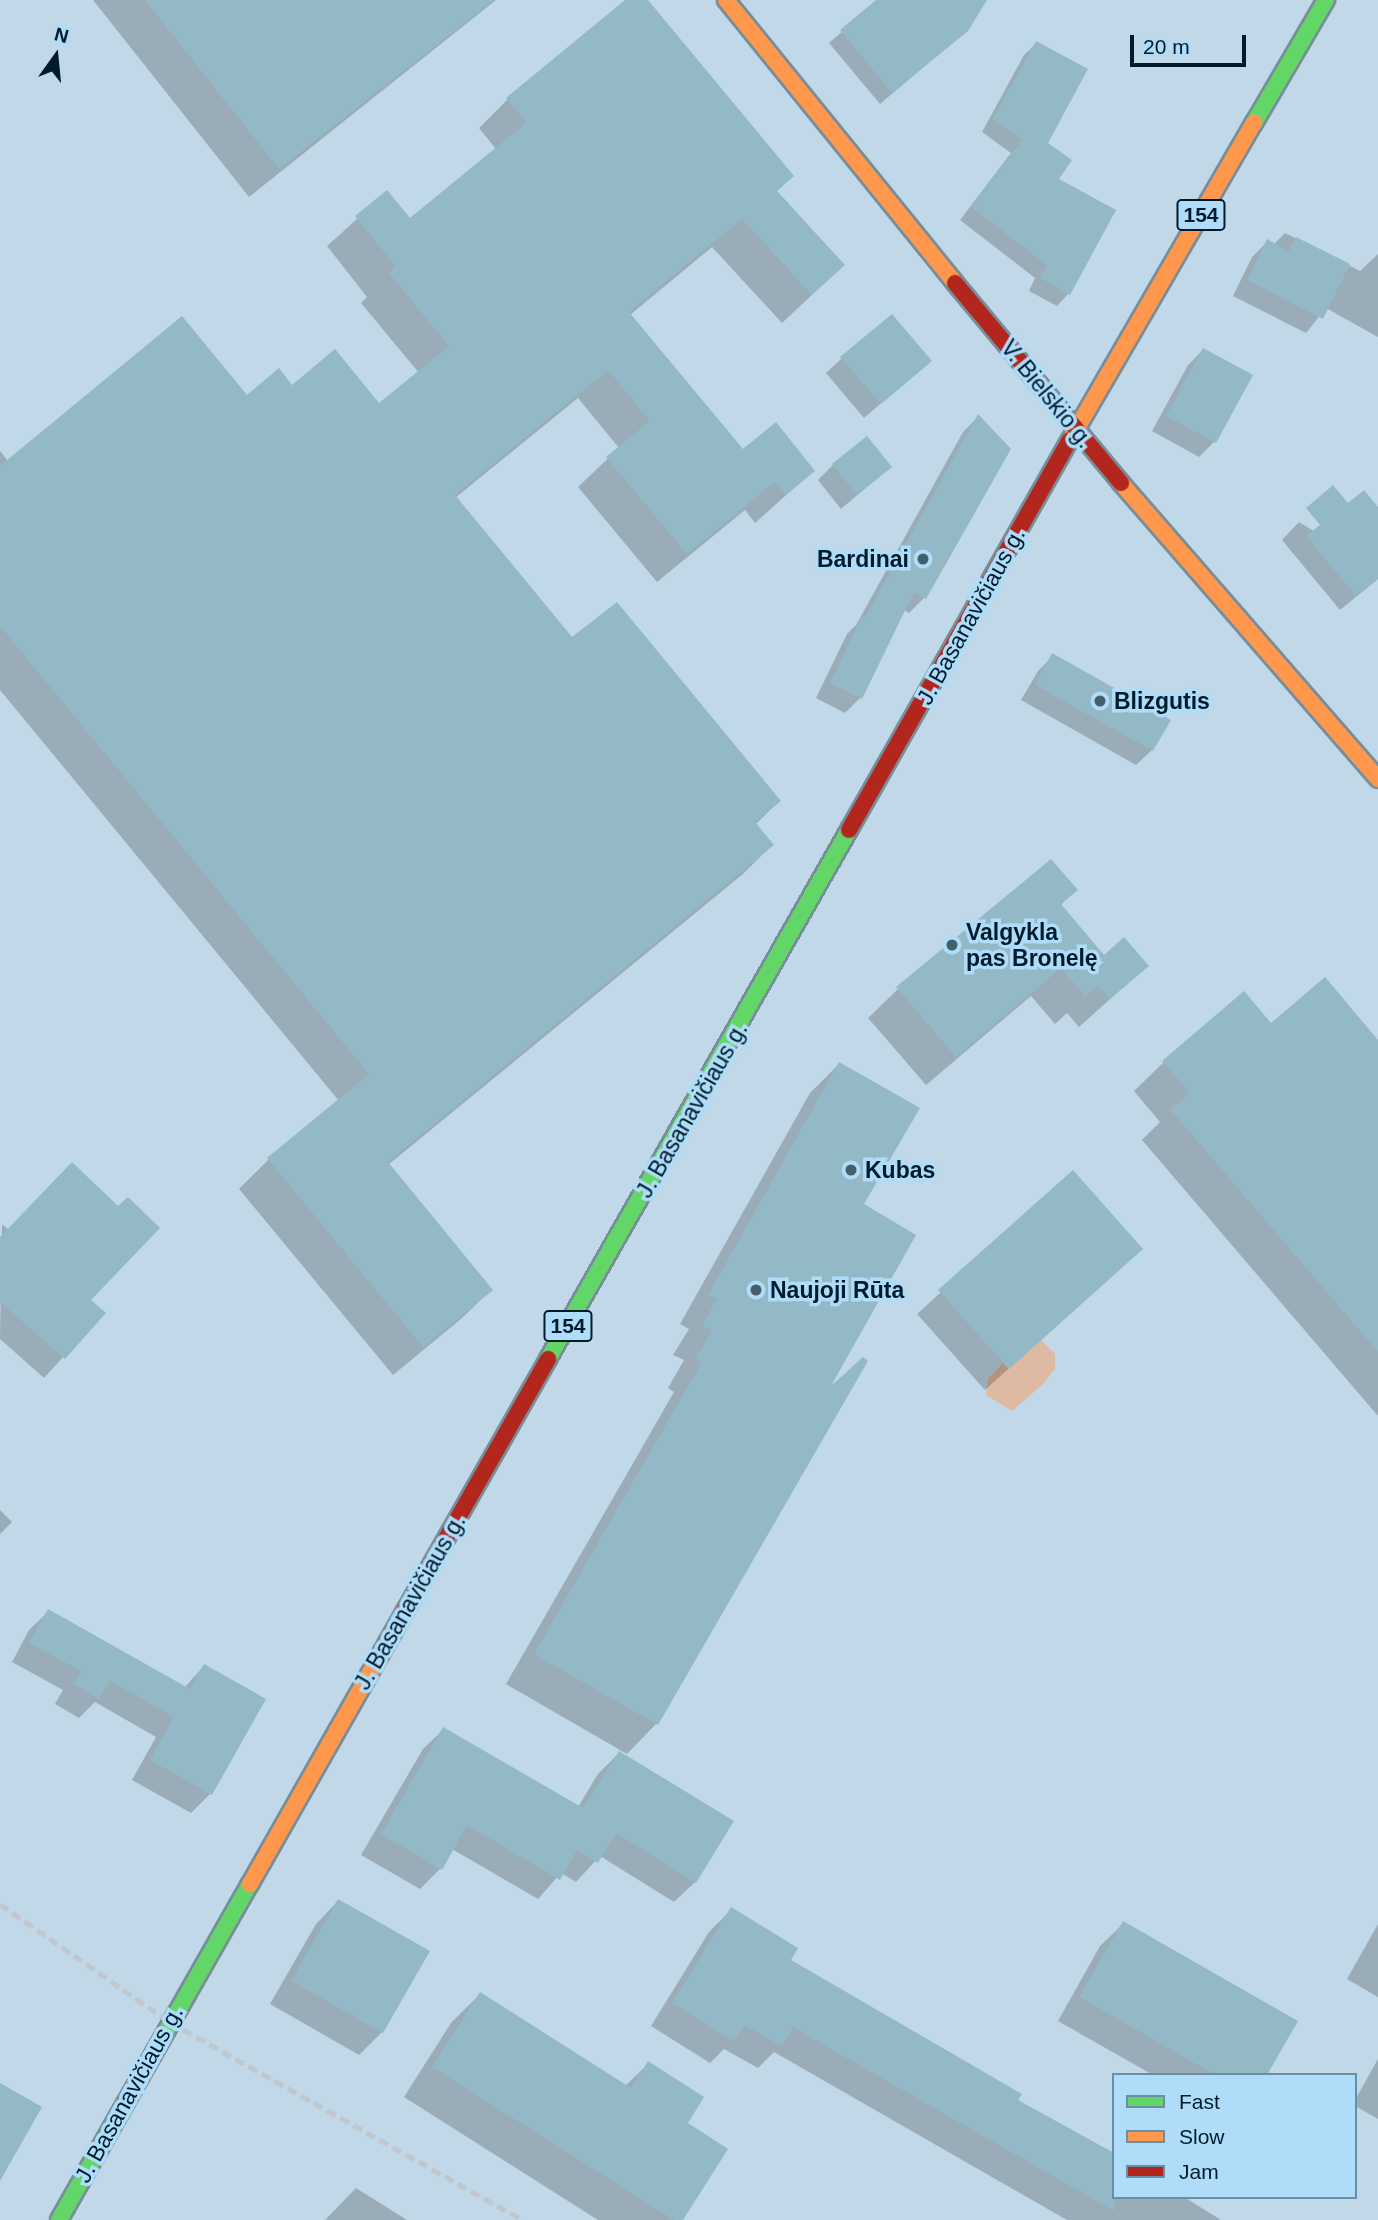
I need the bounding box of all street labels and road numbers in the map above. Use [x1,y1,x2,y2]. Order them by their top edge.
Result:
road number: 154 [1175,198,1227,232]
street label: V. Bielskio g. [995,334,1099,454]
street label: J. Basanavičiaus g. [911,523,1031,709]
street label: J. Basanavičiaus g. [631,1017,753,1203]
road number: 154 [542,1308,594,1344]
street label: J. Basanavičiaus g. [349,1509,471,1695]
street label: J. Basanavičiaus g. [69,2001,189,2187]

